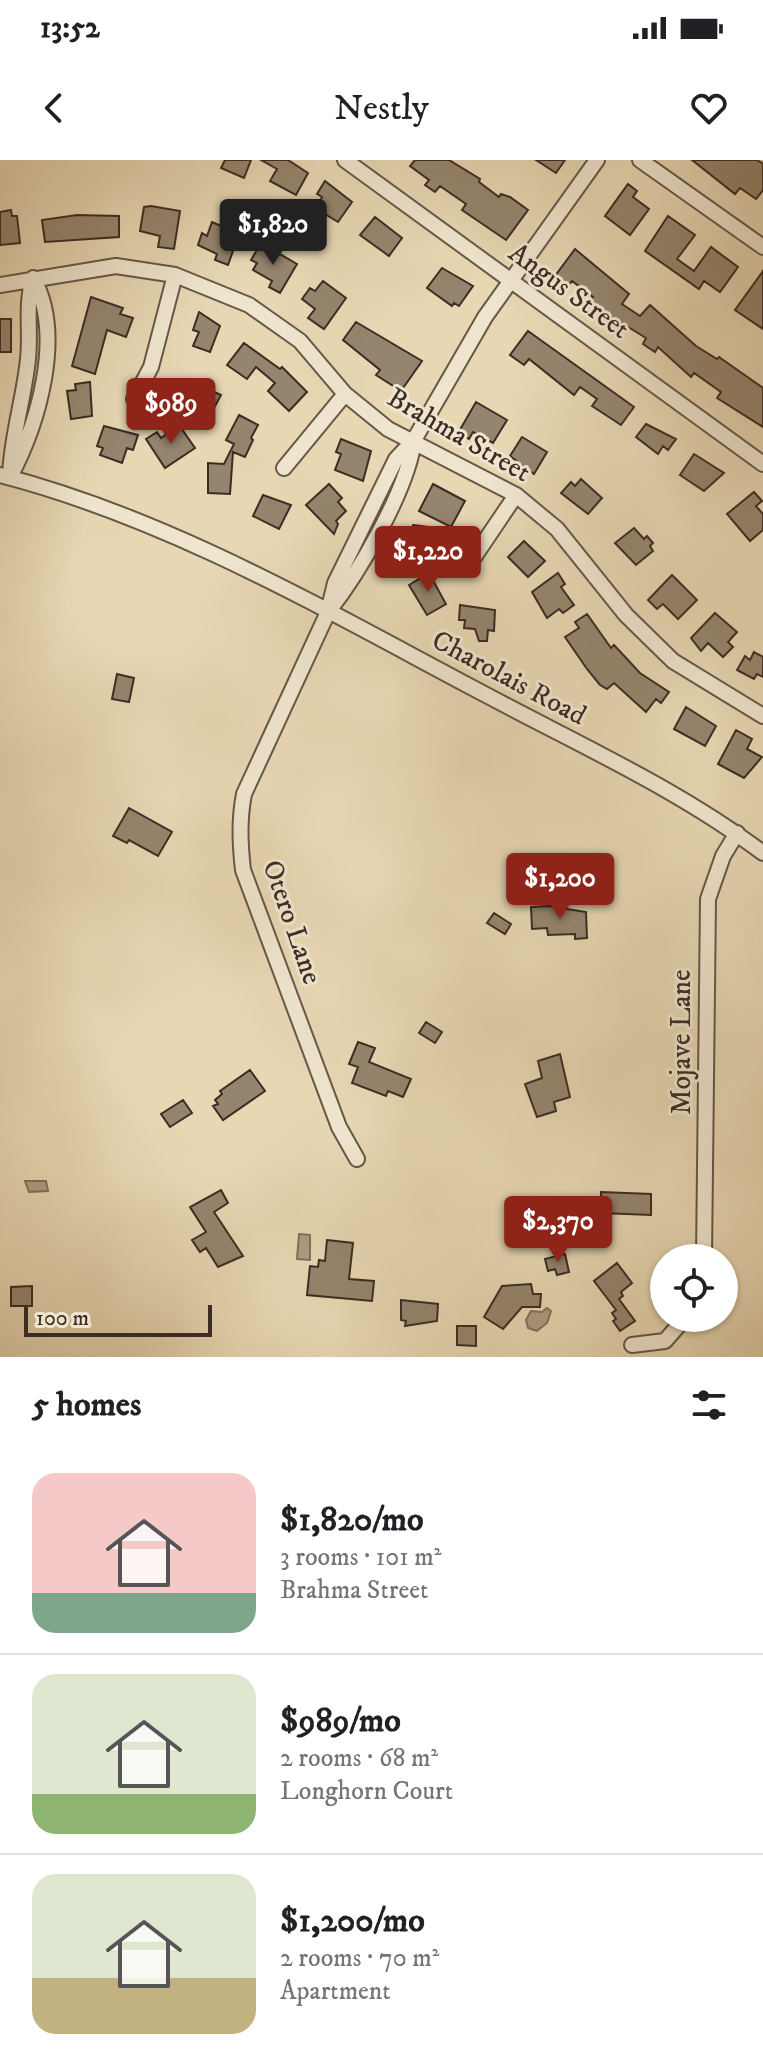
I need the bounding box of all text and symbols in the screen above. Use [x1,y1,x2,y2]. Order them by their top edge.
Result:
text: 13:52 [40,10,100,47]
icon: back [32,86,76,130]
text: Nestly [334,86,429,131]
icon: heart [687,86,731,130]
pin: $1,820 [208,199,338,267]
text: $1,820 [238,208,308,241]
street label: Angus Street [502,235,636,347]
pin: $989 [124,378,218,446]
street label: Brahma Street [381,380,537,490]
text: $989 [144,387,198,420]
pin: $1,220 [363,526,493,594]
text: $1,220 [393,535,463,568]
street label: Charolais Road [426,623,592,733]
pin: $1,200 [495,853,625,921]
street label: Otero Lane [255,855,329,989]
text: $1,200 [524,862,596,895]
street label: Mojave Lane [664,969,699,1115]
pin: $2,370 [493,1196,623,1264]
text: $2,370 [522,1205,594,1238]
map controls [650,1244,738,1332]
button: locate [650,1244,738,1332]
scale bar [24,1301,212,1337]
text: 100 m [36,1305,89,1332]
icon: filters [687,1383,731,1427]
text: 5 homes [32,1384,141,1426]
text: $1,820/mo [280,1499,423,1541]
icon: home [96,1505,192,1601]
text: 3 rooms · 101 m² [280,1541,441,1574]
text: Brahma Street [280,1574,428,1607]
text: $989/mo [280,1700,401,1742]
icon: home [96,1706,192,1802]
text: 2 rooms · 68 m² [280,1742,438,1775]
text: Longhorn Court [280,1775,453,1808]
text: $1,200/mo [280,1900,425,1942]
icon: home [96,1906,192,2002]
text: 2 rooms · 70 m² [280,1942,439,1975]
text: Apartment [280,1975,391,2008]

